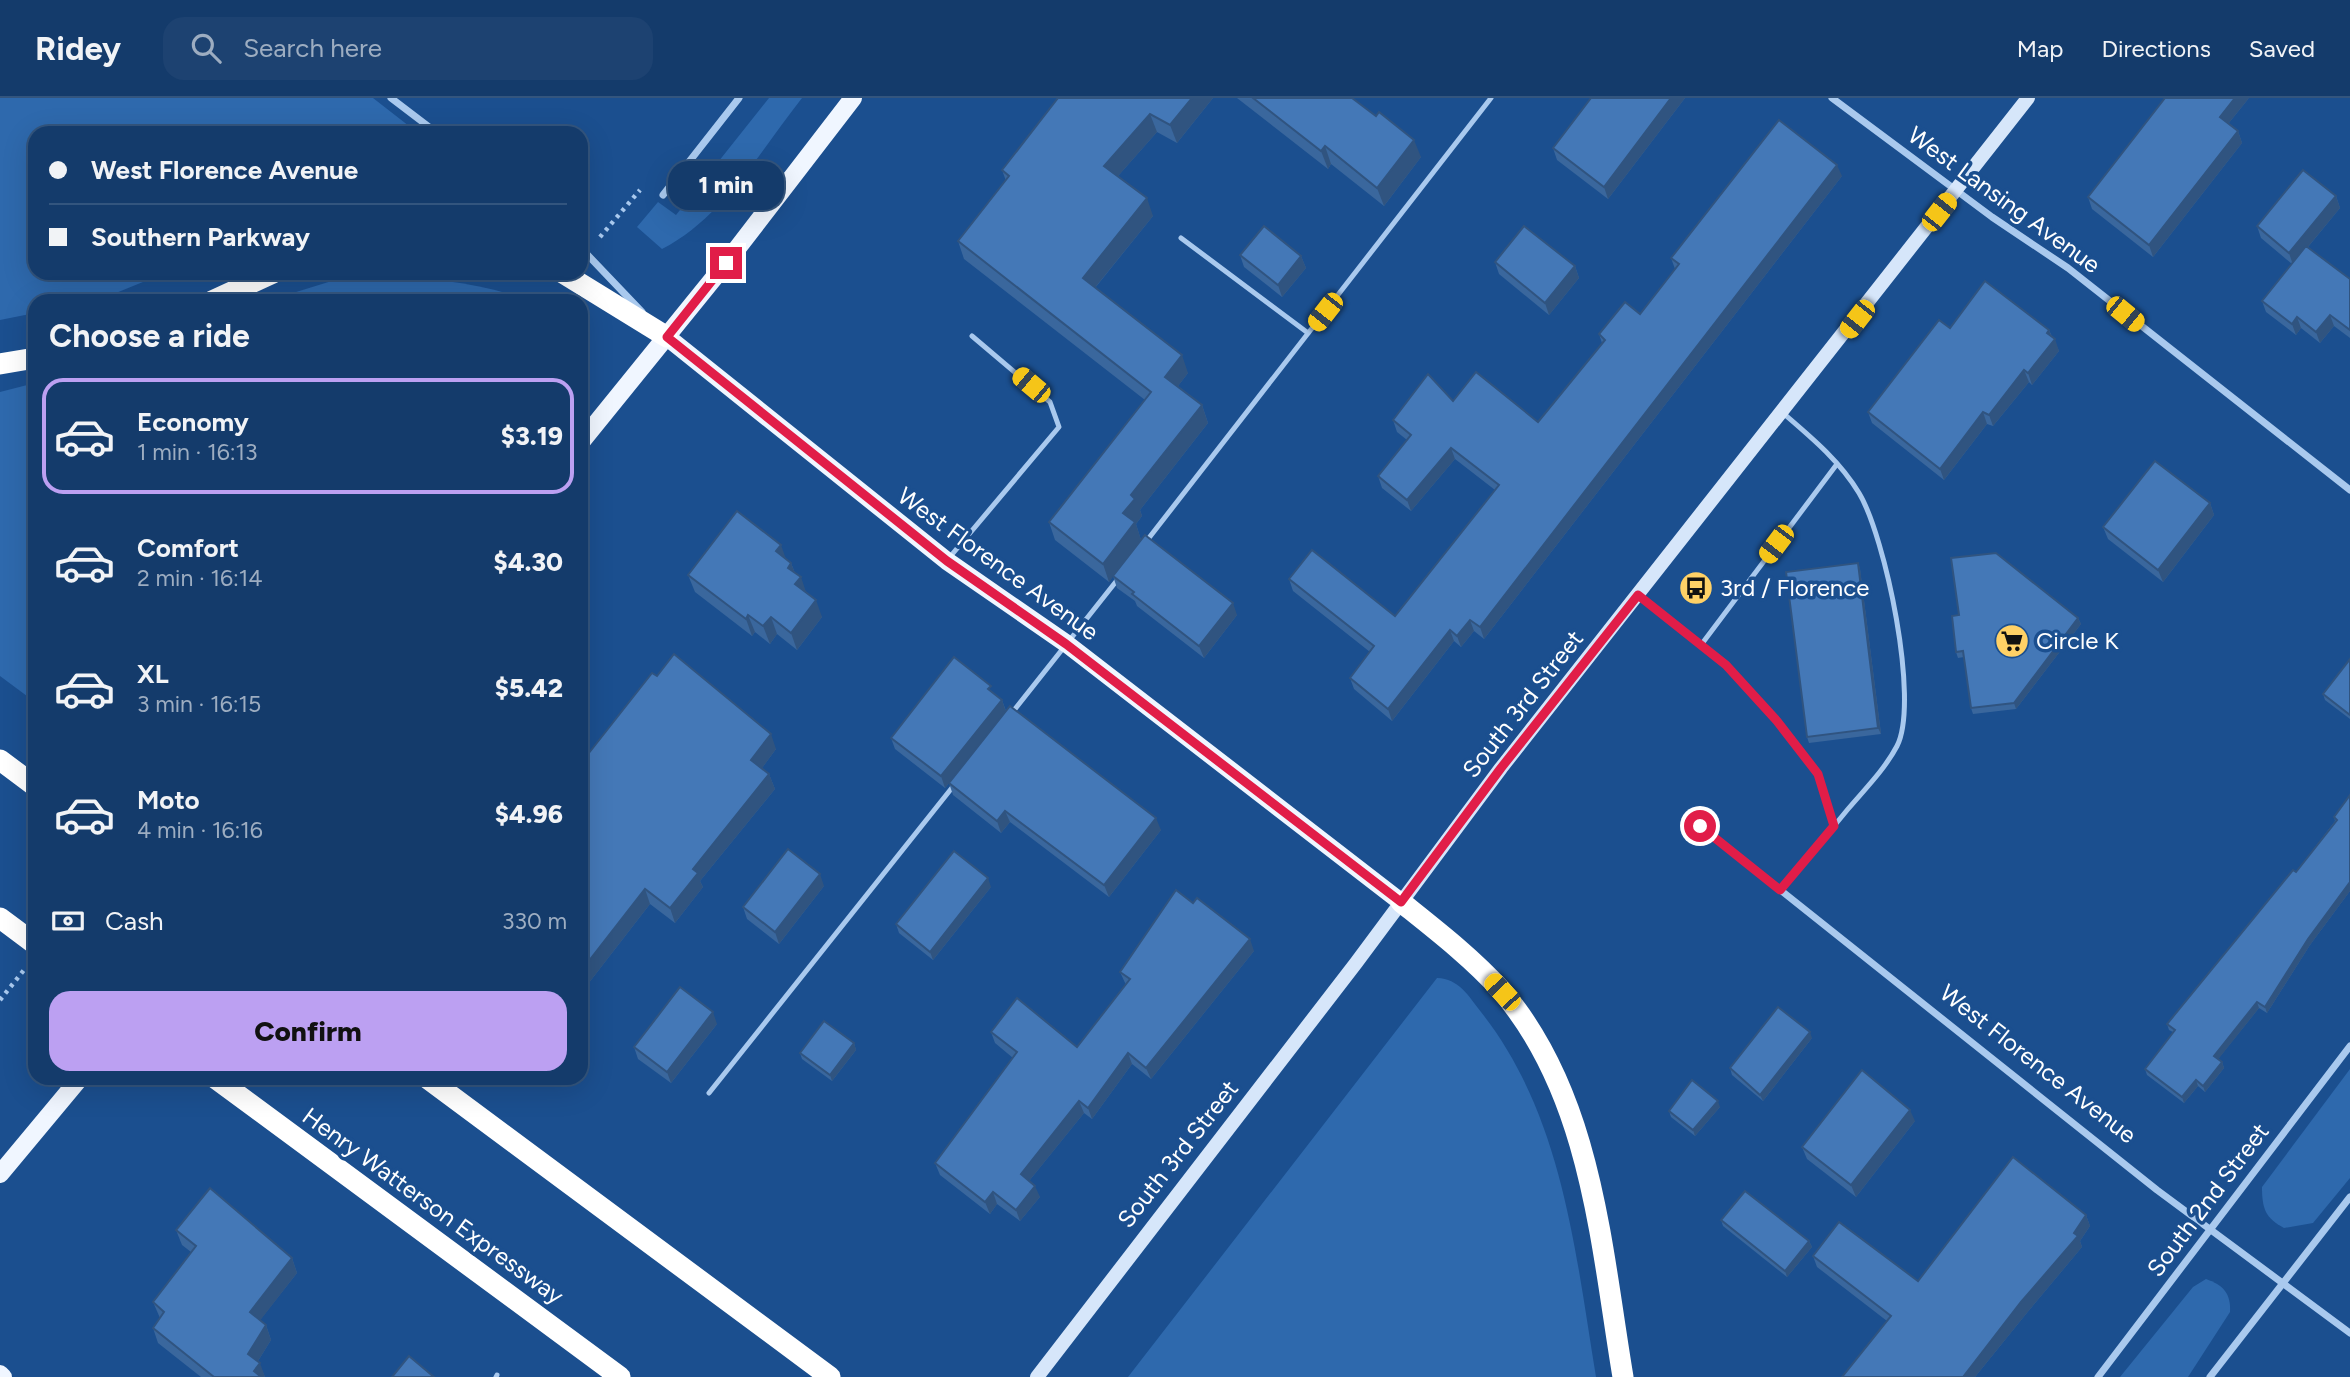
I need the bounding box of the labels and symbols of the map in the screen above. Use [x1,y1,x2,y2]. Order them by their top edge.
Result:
street label: West Lansing Avenue [1902,120,2106,279]
callout: 1 min [668,162,784,211]
car [1918,189,1961,235]
route end [710,247,742,279]
car [1304,289,1347,335]
car [2103,293,2148,335]
car [1836,296,1879,342]
car [1009,363,1054,407]
street label: West Florence Avenue [892,481,1104,646]
car [1755,521,1798,567]
bus stop icon: 3rd / Florence [1677,569,1715,607]
place label: 3rd / Florence [1720,573,1869,602]
supermarket icon: Circle K [1993,622,2031,660]
street label: South 3rd Street [1456,624,1589,783]
place label: Circle K [2036,626,2119,655]
route start [1684,810,1716,842]
car [1480,969,1525,1015]
street label: West Florence Avenue [1934,978,2142,1149]
street label: South 3rd Street [1111,1074,1244,1233]
street label: Henry Watterson Expressway [297,1101,570,1310]
street label: South 2nd Street [2141,1117,2275,1282]

